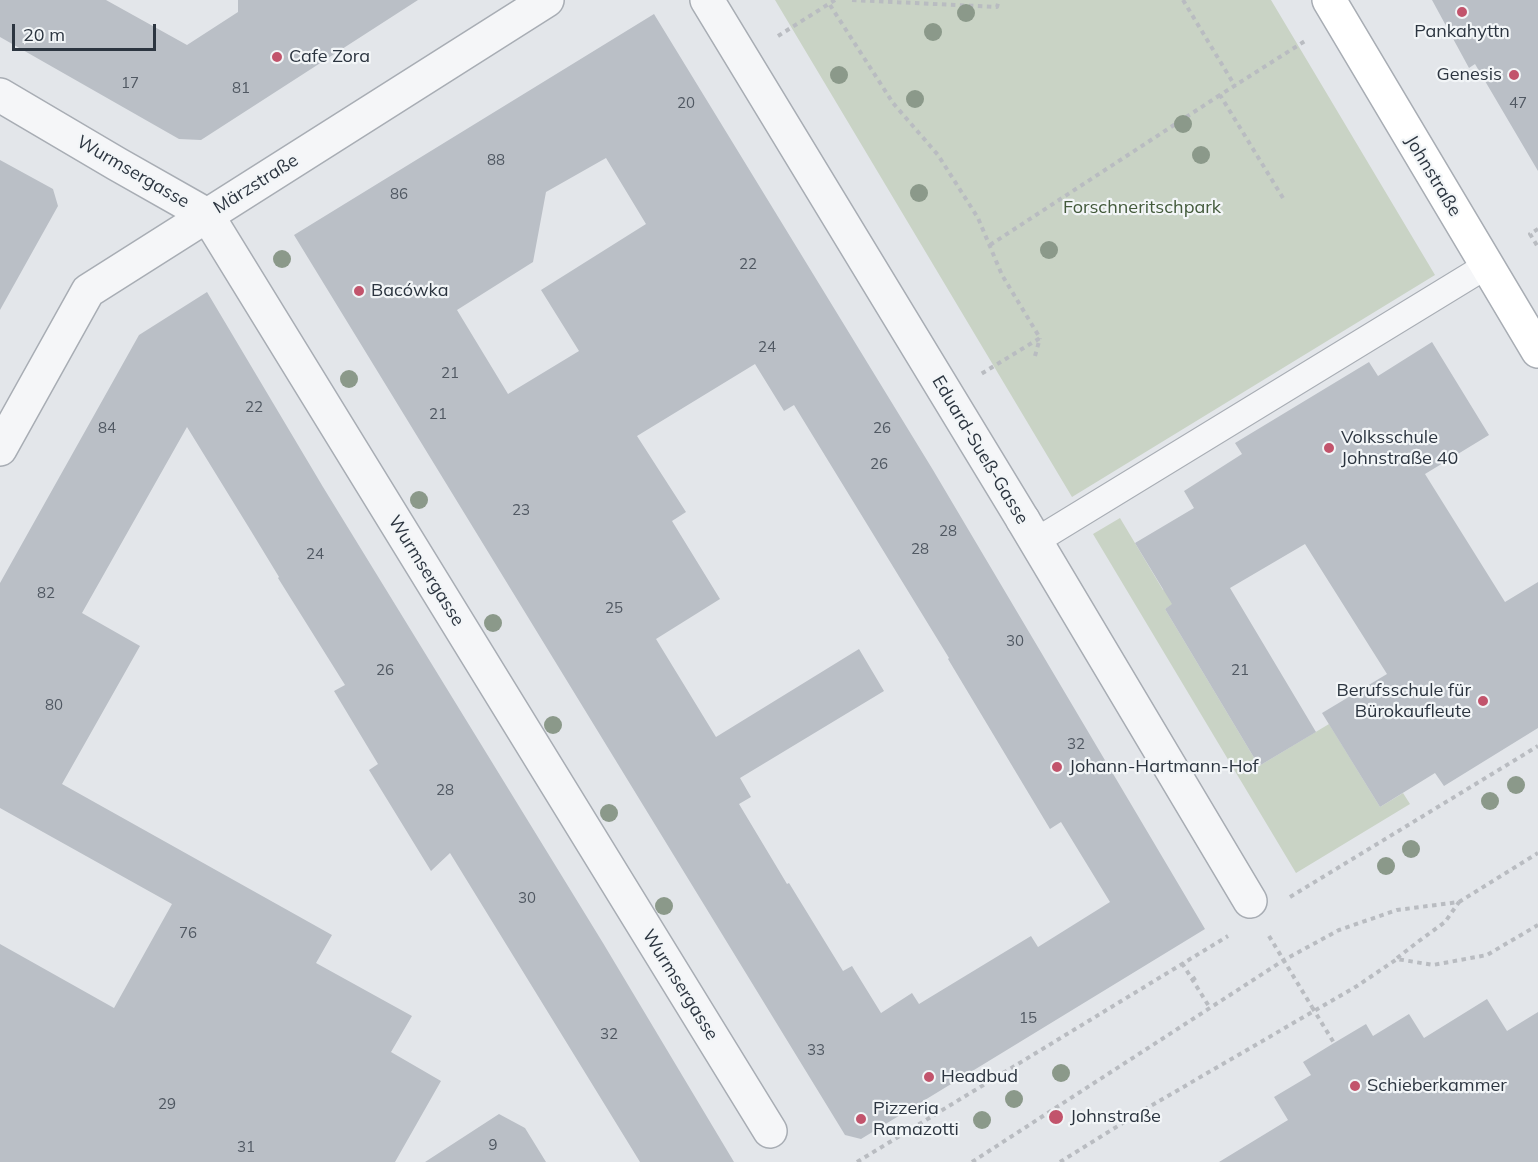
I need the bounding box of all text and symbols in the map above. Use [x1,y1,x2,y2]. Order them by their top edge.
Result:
marker: Pankahyttn [1455,5,1469,19]
scale bar [15,12,159,50]
place label: Pankahyttn [1414,21,1510,43]
text: 20 m [23,23,65,46]
place label: Cafe Zora [289,46,370,68]
marker: Cafe Zora [270,50,284,64]
place label: Genesis [1437,64,1502,86]
marker: Genesis [1507,68,1521,82]
house number: 17 [121,74,139,92]
house number: 81 [232,79,250,97]
house number: 20 [677,94,695,112]
house number: 47 [1509,94,1527,112]
street label: Wurmsergasse [73,131,193,213]
street label: Johnstraße [1400,131,1466,221]
street label: Märzstraße [210,149,302,219]
house number: 88 [487,151,505,169]
house number: 86 [390,185,408,203]
park label: Forschneritschpark [1063,197,1221,219]
house number: 22 [739,255,757,273]
place label: Bacówka [371,280,449,302]
marker: Bacówka [352,284,366,298]
house number: 24 [758,338,776,356]
house number: 21 [441,364,459,382]
street label: Eduard-Sueß-Gasse [927,372,1033,528]
house number: 22 [245,398,263,416]
house number: 21 [429,405,447,423]
house number: 84 [98,419,116,437]
house number: 26 [873,419,891,437]
place label: Volksschule Johnstraße 40 [1341,427,1458,470]
marker: Volksschule Johnstraße 40 [1322,441,1336,455]
house number: 26 [870,455,888,473]
house number: 23 [512,501,530,519]
street label: Wurmsergasse [383,512,469,630]
house number: 28 [939,522,957,540]
house number: 28 [911,540,929,558]
house number: 24 [306,545,324,563]
house number: 82 [37,584,55,602]
house number: 25 [605,599,623,617]
house number: 30 [1006,632,1024,650]
house number: 26 [376,661,394,679]
house number: 21 [1231,661,1249,679]
place label: Berufsschule für Bürokaufleute [1337,680,1471,722]
marker: Berufsschule für Bürokaufleute [1476,694,1490,708]
house number: 80 [45,696,63,714]
house number: 32 [1067,735,1085,753]
place label: Johann-Hartmann-Hof [1069,756,1259,778]
marker: Johann-Hartmann-Hof [1050,760,1064,774]
house number: 28 [436,781,454,799]
house number: 30 [518,889,536,907]
house number: 76 [179,924,197,942]
street label: Wurmsergasse [637,926,723,1044]
house number: 15 [1019,1009,1037,1027]
house number: 32 [600,1025,618,1043]
house number: 33 [807,1041,825,1059]
place label: Headbud [941,1066,1018,1088]
marker: Headbud [922,1070,936,1084]
place label: Schieberkammer [1367,1075,1507,1097]
marker: Schieberkammer [1348,1079,1362,1093]
house number: 29 [158,1095,176,1113]
place label: Pizzeria Ramazotti [873,1098,959,1140]
place label: Johnstraße [1070,1106,1161,1128]
marker: Johnstraße [1047,1108,1065,1126]
marker: Pizzeria Ramazotti [854,1112,868,1126]
house number: 9 [489,1136,497,1154]
house number: 31 [237,1138,255,1156]

